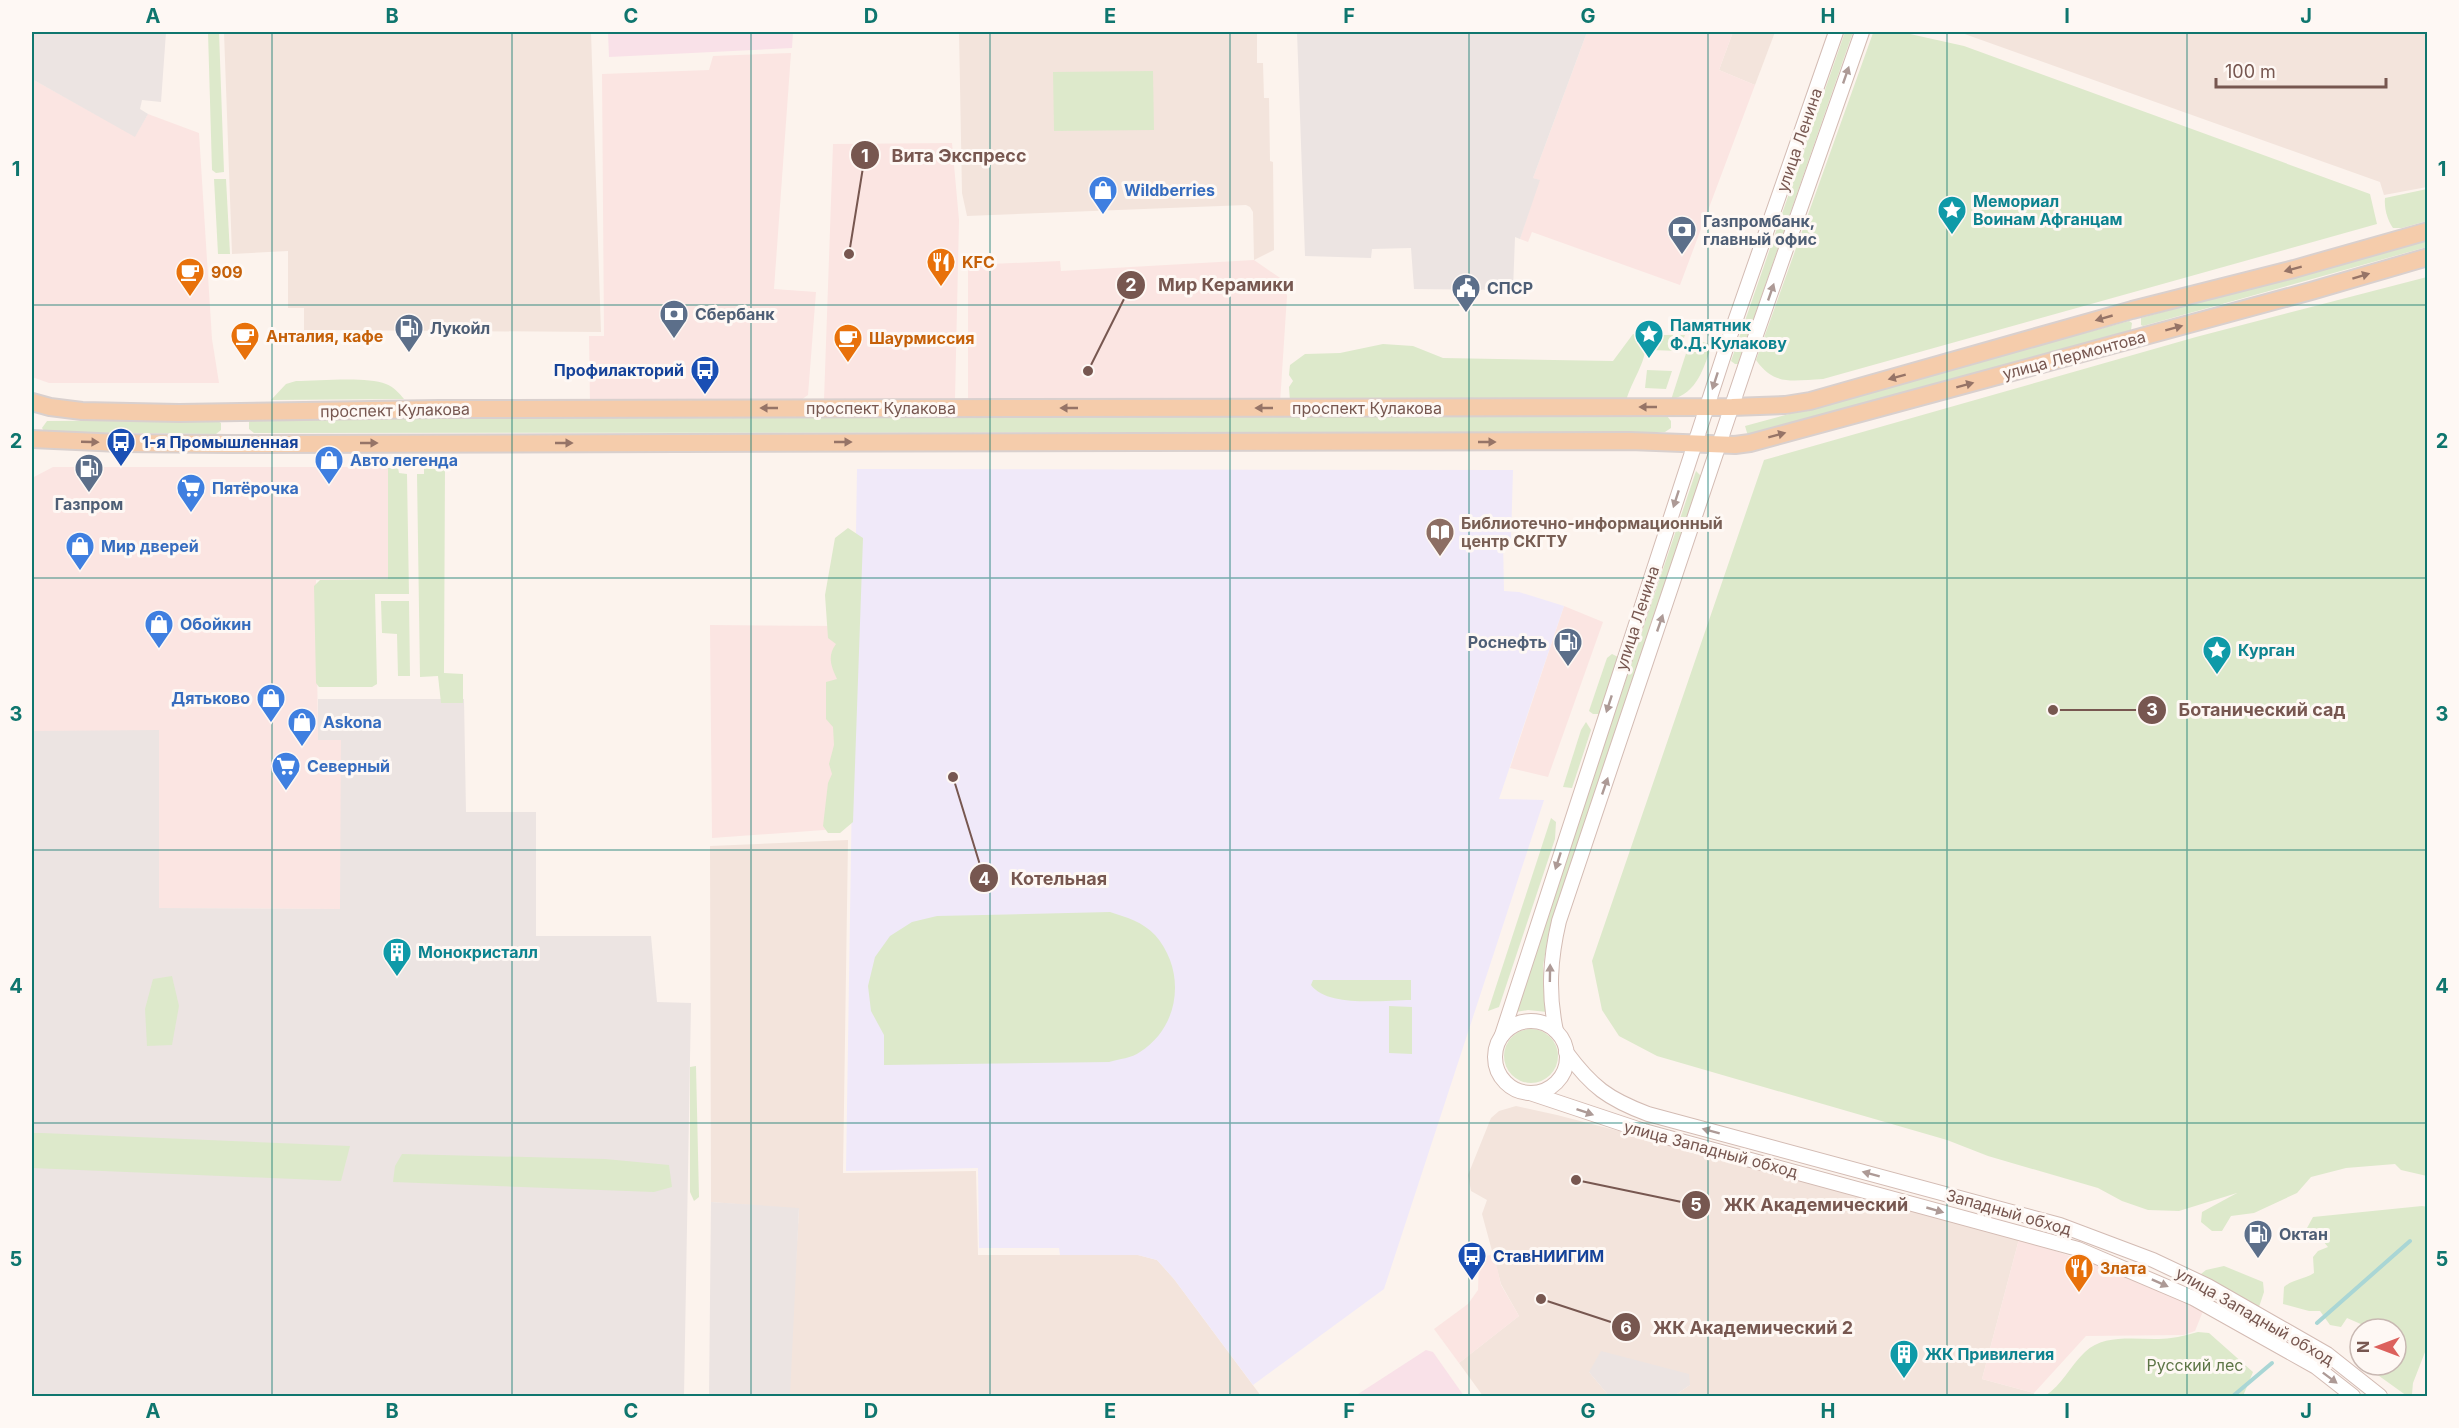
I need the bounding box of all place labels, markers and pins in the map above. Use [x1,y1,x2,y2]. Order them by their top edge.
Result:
callout: Вита Экспресс [850,137,1039,173]
shop icon: Wildberries [1087,174,1119,216]
place label: Wildberries [1124,180,1215,200]
place label: Мемориал Воинам Афганцам [1973,191,2123,229]
place icon: Мемориал Воинам Афганцам [1936,194,1968,236]
place label: Газпромбанк, главный офис [1703,211,1817,249]
bank icon: Газпромбанк, главный офис [1666,214,1698,256]
restaurant icon: KFC [925,246,957,288]
place label: KFC [962,252,995,272]
cafe icon: 909 [174,256,206,298]
place label: 909 [211,262,243,282]
callout: Мир Керамики [1116,267,1306,303]
public building icon: СПСР [1450,272,1482,314]
place label: СПСР [1487,278,1533,298]
bank icon: Сбербанк [658,298,690,340]
place label: Сбербанк [695,304,775,324]
fuel station icon: Лукойл [393,312,425,354]
place label: Памятник Ф.Д. Кулакову [1670,315,1787,353]
place label: Лукойл [430,318,490,338]
place icon: Памятник Ф.Д. Кулакову [1633,318,1665,360]
cafe icon: Анталия, кафе [229,320,261,362]
cafe icon: Шаурмиссия [832,322,864,364]
place label: Анталия, кафе [266,326,383,346]
place label: Шаурмиссия [869,328,975,348]
bus stop icon: Профилакторий [689,354,721,396]
place label: Профилакторий [554,360,684,380]
bus stop icon: 1-я Промышленная [105,426,137,468]
place label: 1-я Промышленная [142,432,299,452]
shop icon: Авто легенда [313,444,345,486]
place label: Авто легенда [350,450,458,470]
fuel station icon: Газпром [73,452,105,494]
supermarket icon: Пятёрочка [175,472,207,514]
place label: Пятёрочка [212,478,299,498]
place label: Газпром [55,494,123,514]
place label: Библиотечно-информационный центр СКГТУ [1461,513,1723,551]
library icon: Библиотечно-информационный центр СКГТУ [1424,516,1456,558]
shop icon: Мир дверей [64,530,96,572]
place label: Мир дверей [101,536,199,556]
shop icon: Обойкин [143,608,175,650]
place label: Обойкин [180,614,251,634]
fuel station icon: Роснефть [1552,626,1584,668]
place label: Роснефть [1468,632,1547,652]
place icon: Курган [2201,634,2233,676]
place label: Курган [2238,640,2295,660]
shop icon: Дятьково [255,682,287,724]
place label: Дятьково [171,688,250,708]
callout: Ботанический сад [2137,692,2358,728]
shop icon: Askona [286,706,318,748]
place label: Askona [323,712,382,732]
supermarket icon: Северный [270,750,302,792]
place label: Северный [307,756,390,776]
callout: Котельная [969,860,1119,896]
building icon: Монокристалл [381,936,413,978]
place label: Монокристалл [418,942,538,962]
callout: ЖК Академический [1681,1187,1920,1223]
fuel station icon: Октан [2242,1218,2274,1260]
place label: Октан [2279,1224,2328,1244]
bus stop icon: СтавНИИГИМ [1456,1240,1488,1282]
place label: СтавНИИГИМ [1493,1246,1604,1266]
restaurant icon: Злата [2063,1252,2095,1294]
place label: Злата [2100,1258,2147,1278]
callout: ЖК Академический 2 [1611,1309,1865,1345]
building icon: ЖК Привилегия [1888,1338,1920,1380]
place label: ЖК Привилегия [1925,1344,2054,1364]

